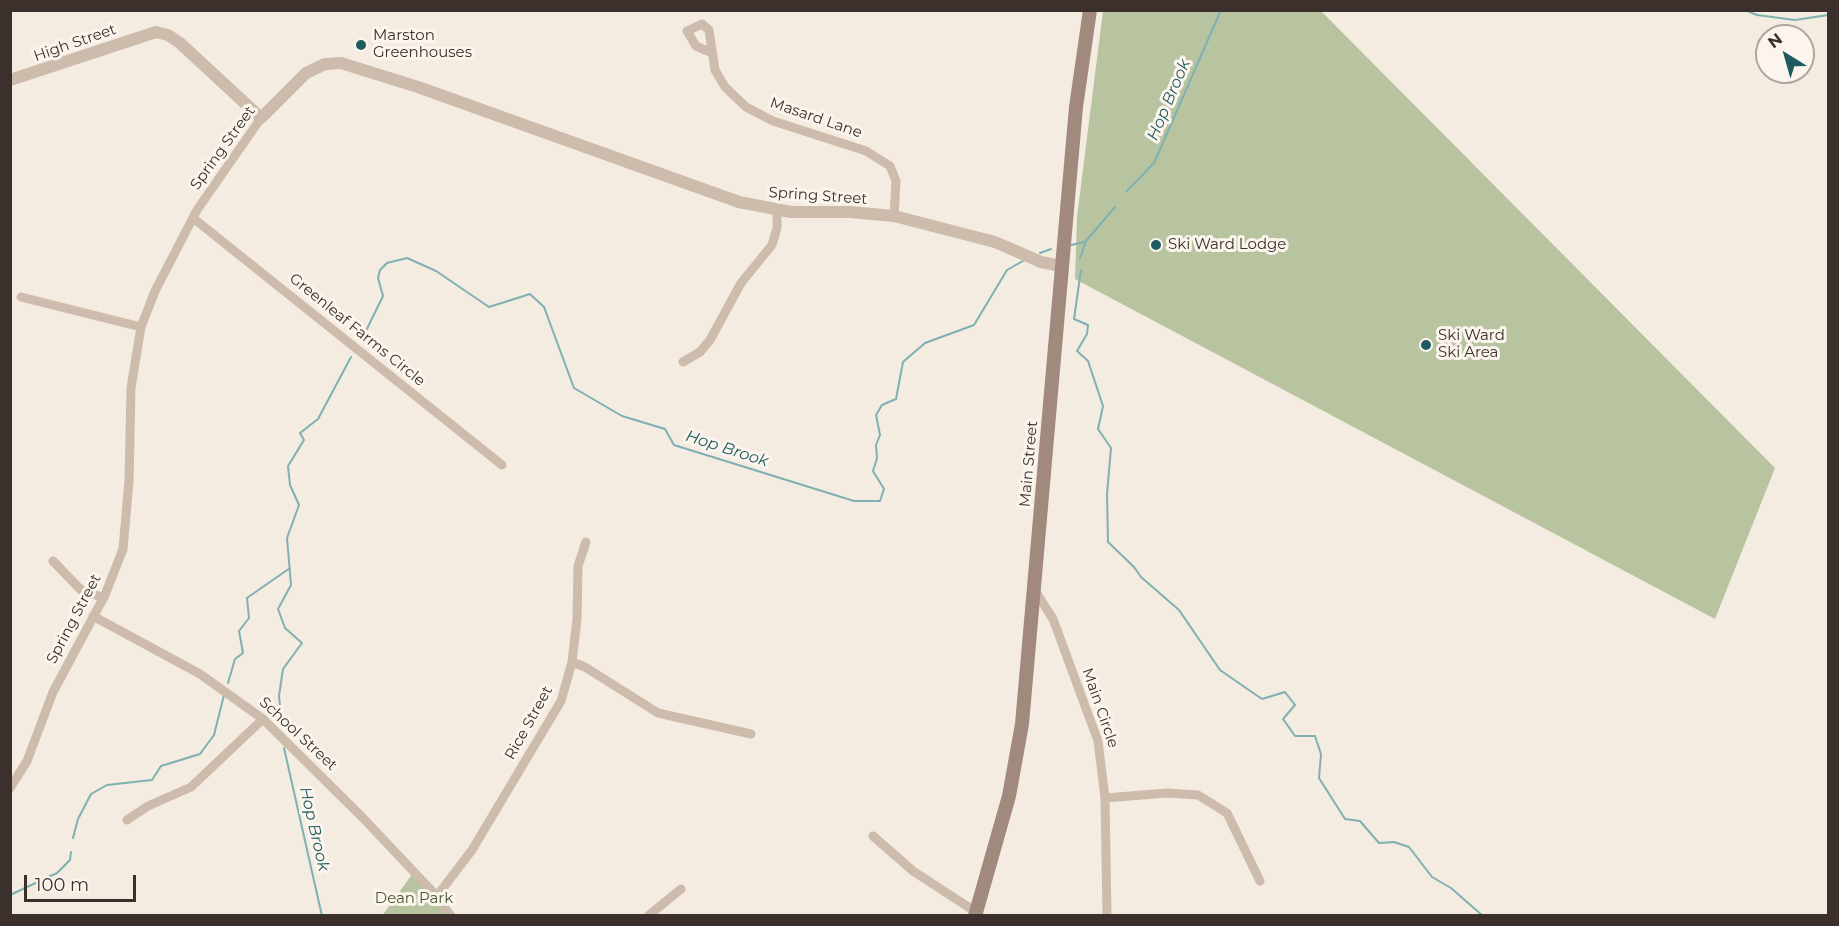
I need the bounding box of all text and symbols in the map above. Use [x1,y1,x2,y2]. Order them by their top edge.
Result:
street label: High Street [31,21,119,65]
north arrow [1755,24,1815,84]
place label: Marston Greenhouses [373,27,472,62]
text: N [1764,29,1786,52]
marker: Marston Greenhouses [354,38,368,52]
water label: Hop Brook [1143,57,1195,143]
street label: Masard Lane [768,94,864,142]
street label: Spring Street [187,103,259,193]
street label: Spring Street [768,184,868,208]
place label: Ski Ward Lodge [1168,236,1286,254]
marker: Ski Ward Lodge [1149,238,1163,252]
street label: Greenleaf Farms Circle [286,270,428,390]
place label: Ski Ward Ski Area [1438,327,1505,362]
marker: Ski Ward Ski Area [1419,338,1433,352]
street label: Main Street [1016,420,1042,508]
water label: Hop Brook [683,427,771,471]
street label: Spring Street [43,571,105,667]
street label: Main Circle [1078,666,1122,750]
street label: Rice Street [501,683,557,763]
street label: School Street [255,693,341,775]
water label: Hop Brook [295,785,333,873]
scale bar [27,863,140,901]
text: 100 m [35,874,89,896]
park label: Dean Park [375,890,453,908]

